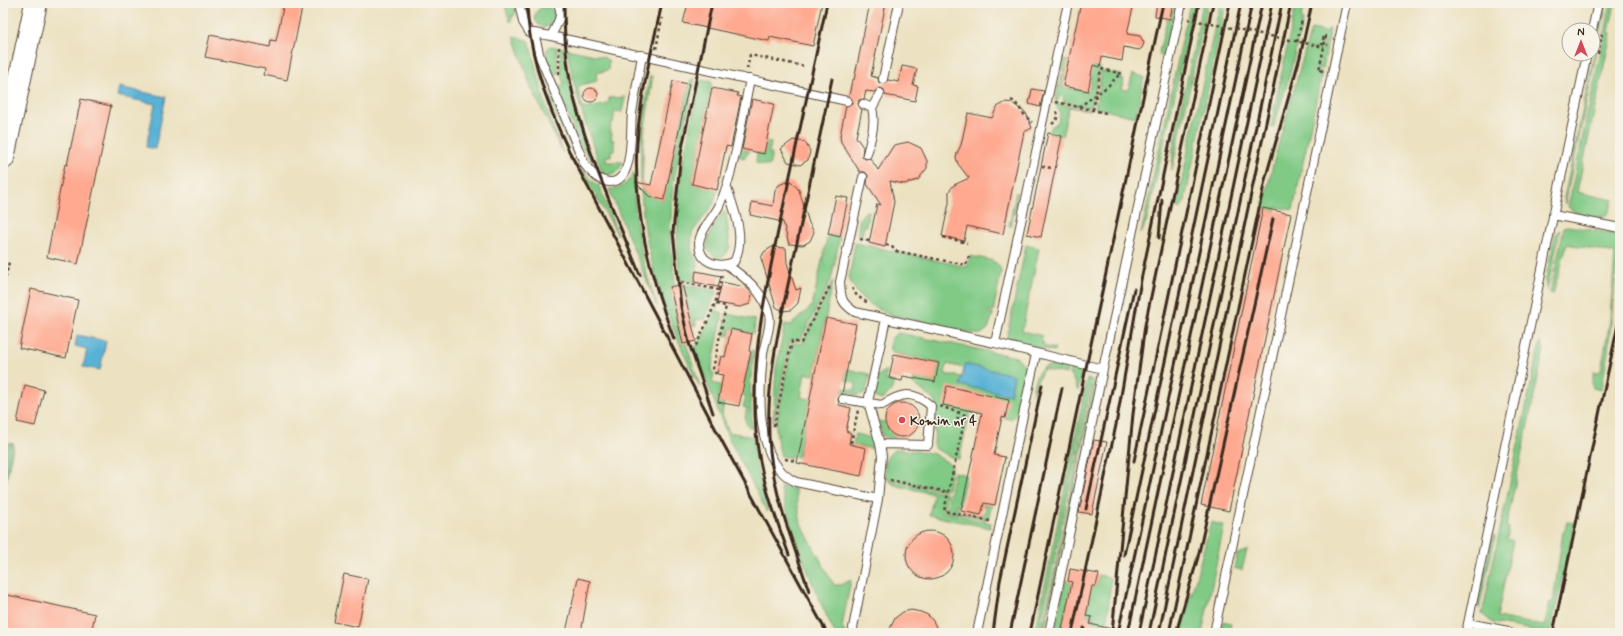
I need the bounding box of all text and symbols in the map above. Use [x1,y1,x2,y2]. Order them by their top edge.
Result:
north arrow [1561,22,1601,62]
text: N [1577,26,1585,40]
place label: Komin nr 4 [910,413,977,430]
marker: Komin nr 4 [897,415,907,425]

